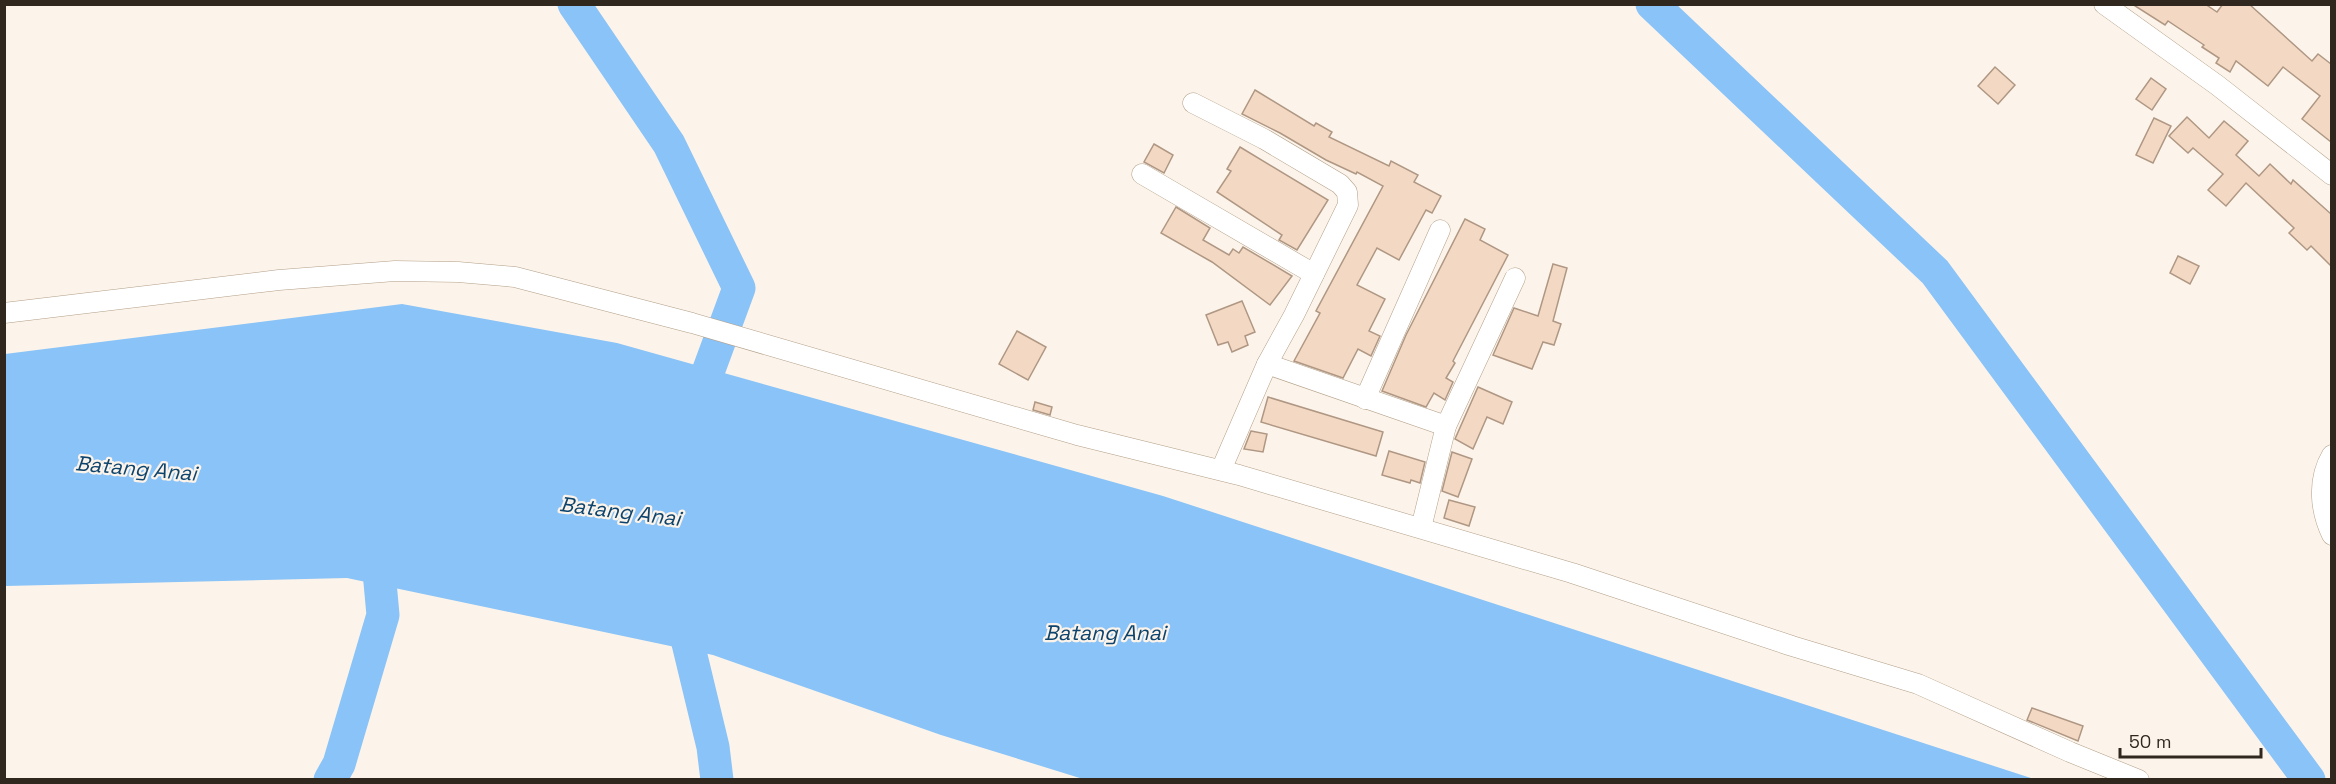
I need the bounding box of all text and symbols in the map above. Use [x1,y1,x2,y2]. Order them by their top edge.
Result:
water label: Batang Anai [74,449,201,487]
water label: Batang Anai [558,490,685,532]
water label: Batang Anai [1044,619,1169,646]
scale bar [2120,721,2261,759]
text: 50 m [2129,730,2171,753]

